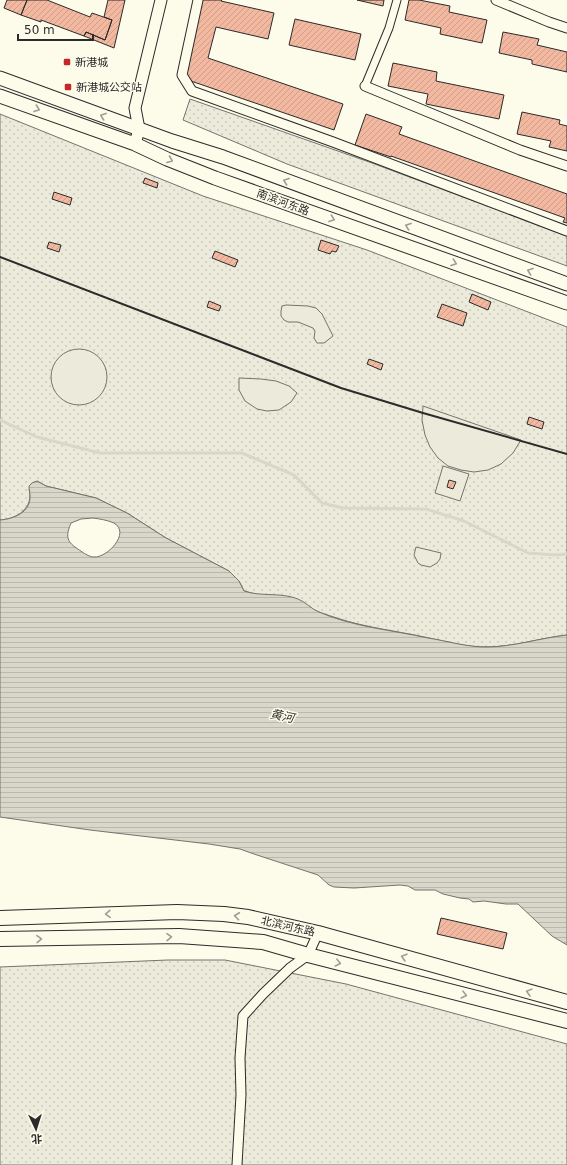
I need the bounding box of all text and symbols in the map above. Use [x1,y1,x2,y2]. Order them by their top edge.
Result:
scale bar [18,16,93,42]
text: 50 m [24,23,55,37]
place label: 新港城 [75,56,108,69]
marker: 新港城 [62,57,72,67]
place label: 新港城公交站 [76,81,142,94]
marker: 新港城公交站 [63,82,73,92]
one-way arrow [33,104,40,112]
one-way arrow [99,112,106,120]
one-way arrow [167,156,174,164]
one-way arrow [283,177,290,185]
street label: 南滨河东路 [255,187,311,218]
one-way arrow [328,215,335,223]
one-way arrow [405,222,412,230]
one-way arrow [451,258,458,267]
one-way arrow [527,267,534,275]
water label: 黄河 [269,707,297,726]
one-way arrow [105,910,111,918]
one-way arrow [234,912,240,921]
street label: 北滨河东路 [260,914,316,939]
one-way arrow [166,932,172,941]
one-way arrow [36,934,42,943]
one-way arrow [401,953,408,962]
one-way arrow [334,958,341,967]
one-way arrow [526,988,533,997]
one-way arrow [461,990,467,998]
north arrow [16,1109,56,1149]
text: 北 [31,1132,43,1145]

